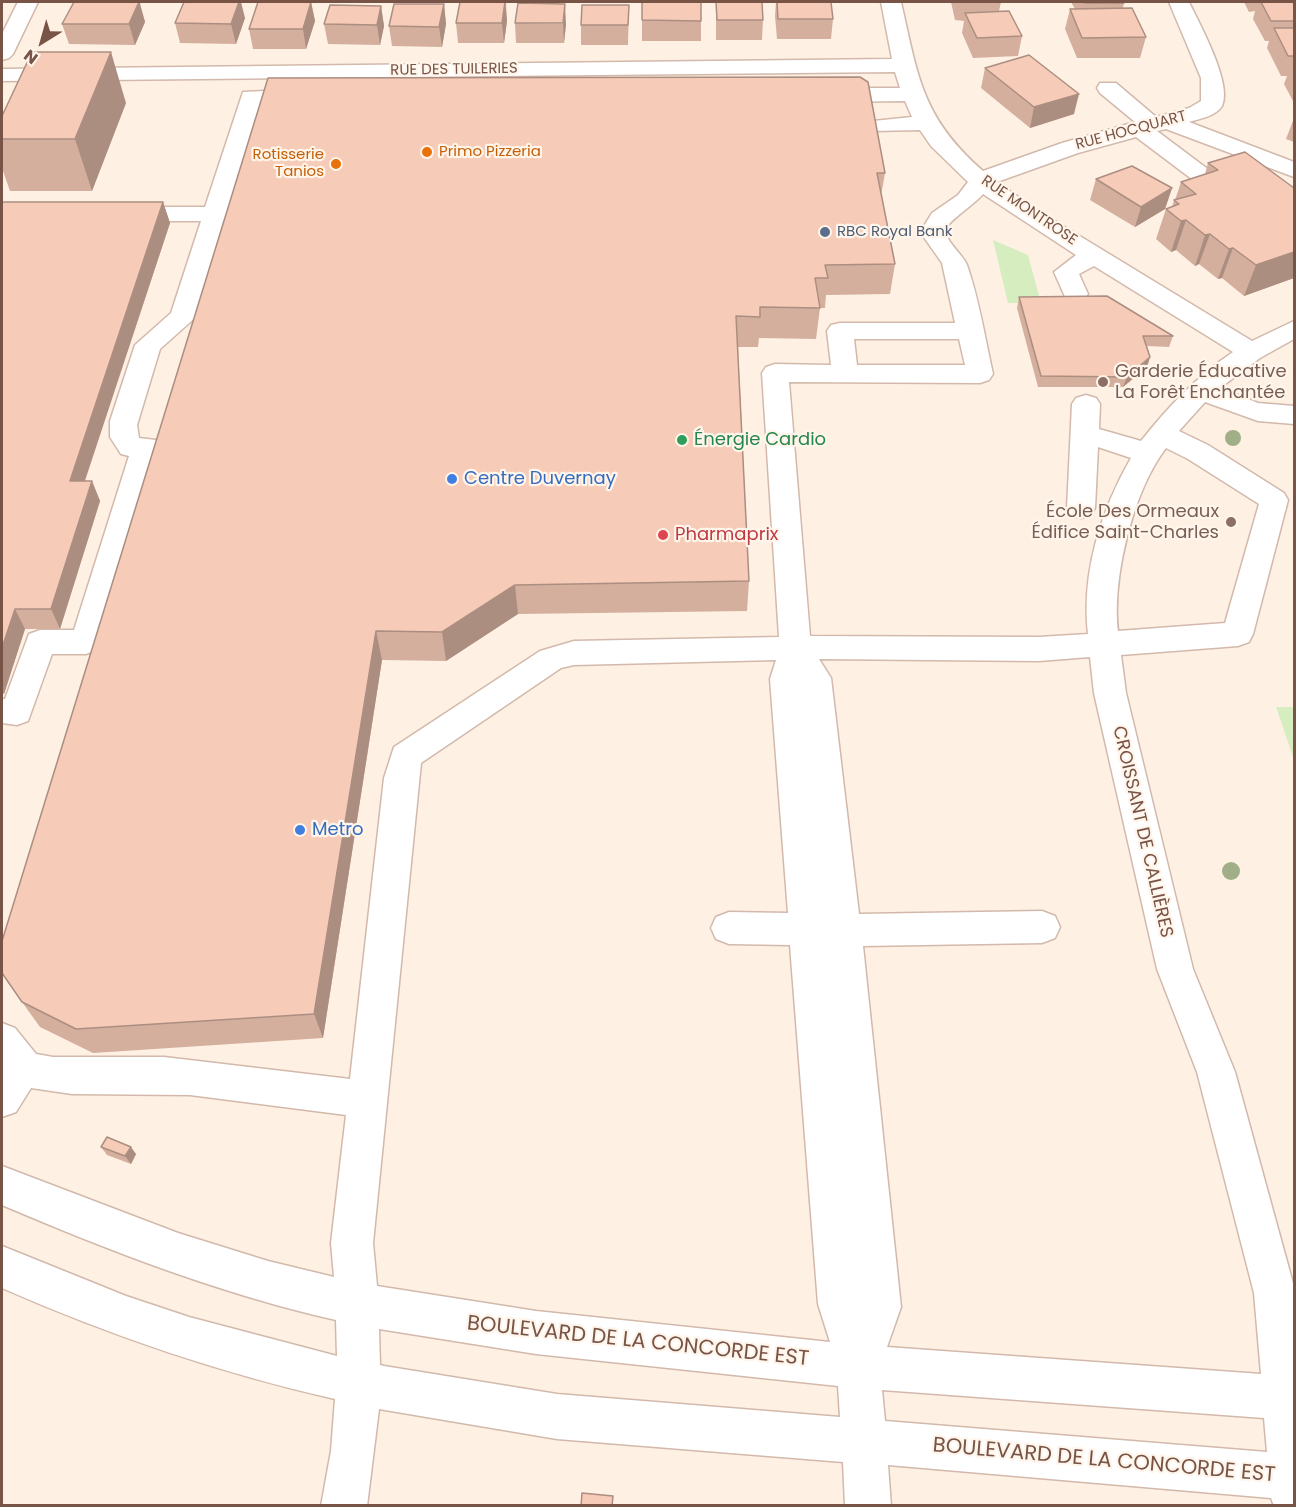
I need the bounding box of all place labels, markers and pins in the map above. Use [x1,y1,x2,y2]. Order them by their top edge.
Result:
place label: Primo Pizzeria [439,143,541,161]
marker: Primo Pizzeria [420,145,434,159]
place label: Rotisserie Tanios [253,146,324,181]
marker: Rotisserie Tanios [329,157,343,171]
place label: RBC Royal Bank [837,223,953,241]
marker: RBC Royal Bank [818,225,832,239]
place label: Garderie Éducative La Forêt Enchantée [1115,361,1287,404]
marker: Garderie Éducative La Forêt Enchantée [1096,375,1110,389]
place label: Énergie Cardio [694,429,826,451]
marker: Énergie Cardio [675,433,689,447]
place label: Centre Duvernay [464,468,616,490]
marker: Centre Duvernay [445,472,459,486]
place label: École Des Ormeaux Édifice Saint-Charles [1031,501,1219,544]
marker: École Des Ormeaux Édifice Saint-Charles [1224,515,1238,529]
place label: Pharmaprix [675,524,778,546]
marker: Pharmaprix [656,528,670,542]
place label: Metro [312,819,363,841]
marker: Metro [293,823,307,837]

